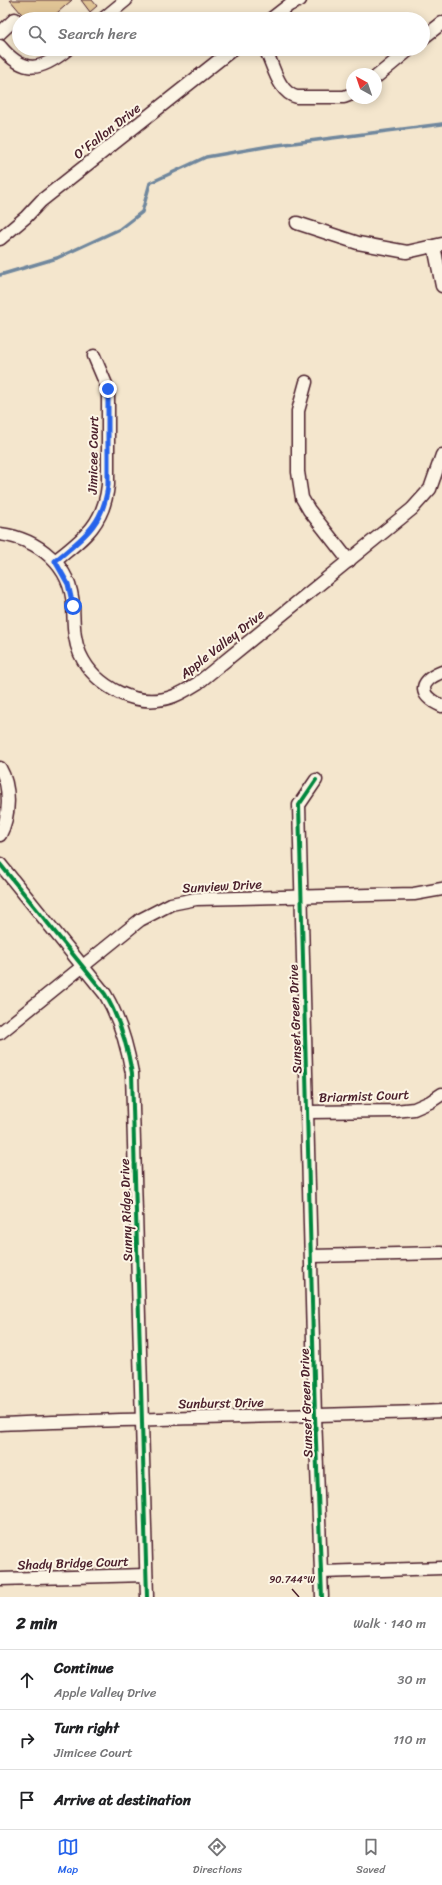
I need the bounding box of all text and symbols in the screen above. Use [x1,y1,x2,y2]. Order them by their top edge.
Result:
search box [12,12,430,56]
text: Search here [58,21,137,47]
icon: search [26,23,48,45]
north arrow [346,68,382,104]
street label: O'Fallon Drive [68,97,146,165]
route end [99,380,117,398]
street label: Jimicee Court [81,415,105,496]
route start [64,597,82,615]
street label: Apple Valley Drive [174,603,270,685]
street label: Sunview Drive [182,872,263,900]
street label: Sunset Green Drive [282,964,308,1074]
street label: Briarmist Court [318,1083,410,1109]
street label: Sunny Ridge Drive [113,1158,139,1262]
street label: Sunset Green Drive [293,1348,319,1458]
street label: Sunburst Drive [178,1391,264,1415]
street label: Shady Bridge Court [17,1550,129,1576]
text: 90.744°W [269,1571,315,1589]
text: 2 min [16,1608,57,1638]
text: Walk · 140 m [353,1612,426,1635]
text: Continue [54,1655,114,1681]
text: 30 m [397,1668,426,1691]
icon: ahead [16,1669,38,1691]
text: Apple Valley Drive [54,1681,157,1704]
text: Turn right [54,1715,119,1741]
text: 110 m [393,1728,426,1751]
icon: right [16,1729,38,1751]
text: Jimicee Court [54,1741,133,1764]
text: Arrive at destination [54,1787,191,1813]
icon: arrive [16,1789,38,1811]
tab: Map [57,1836,79,1879]
tab: Directions [193,1836,242,1879]
tab: Saved [356,1836,385,1879]

